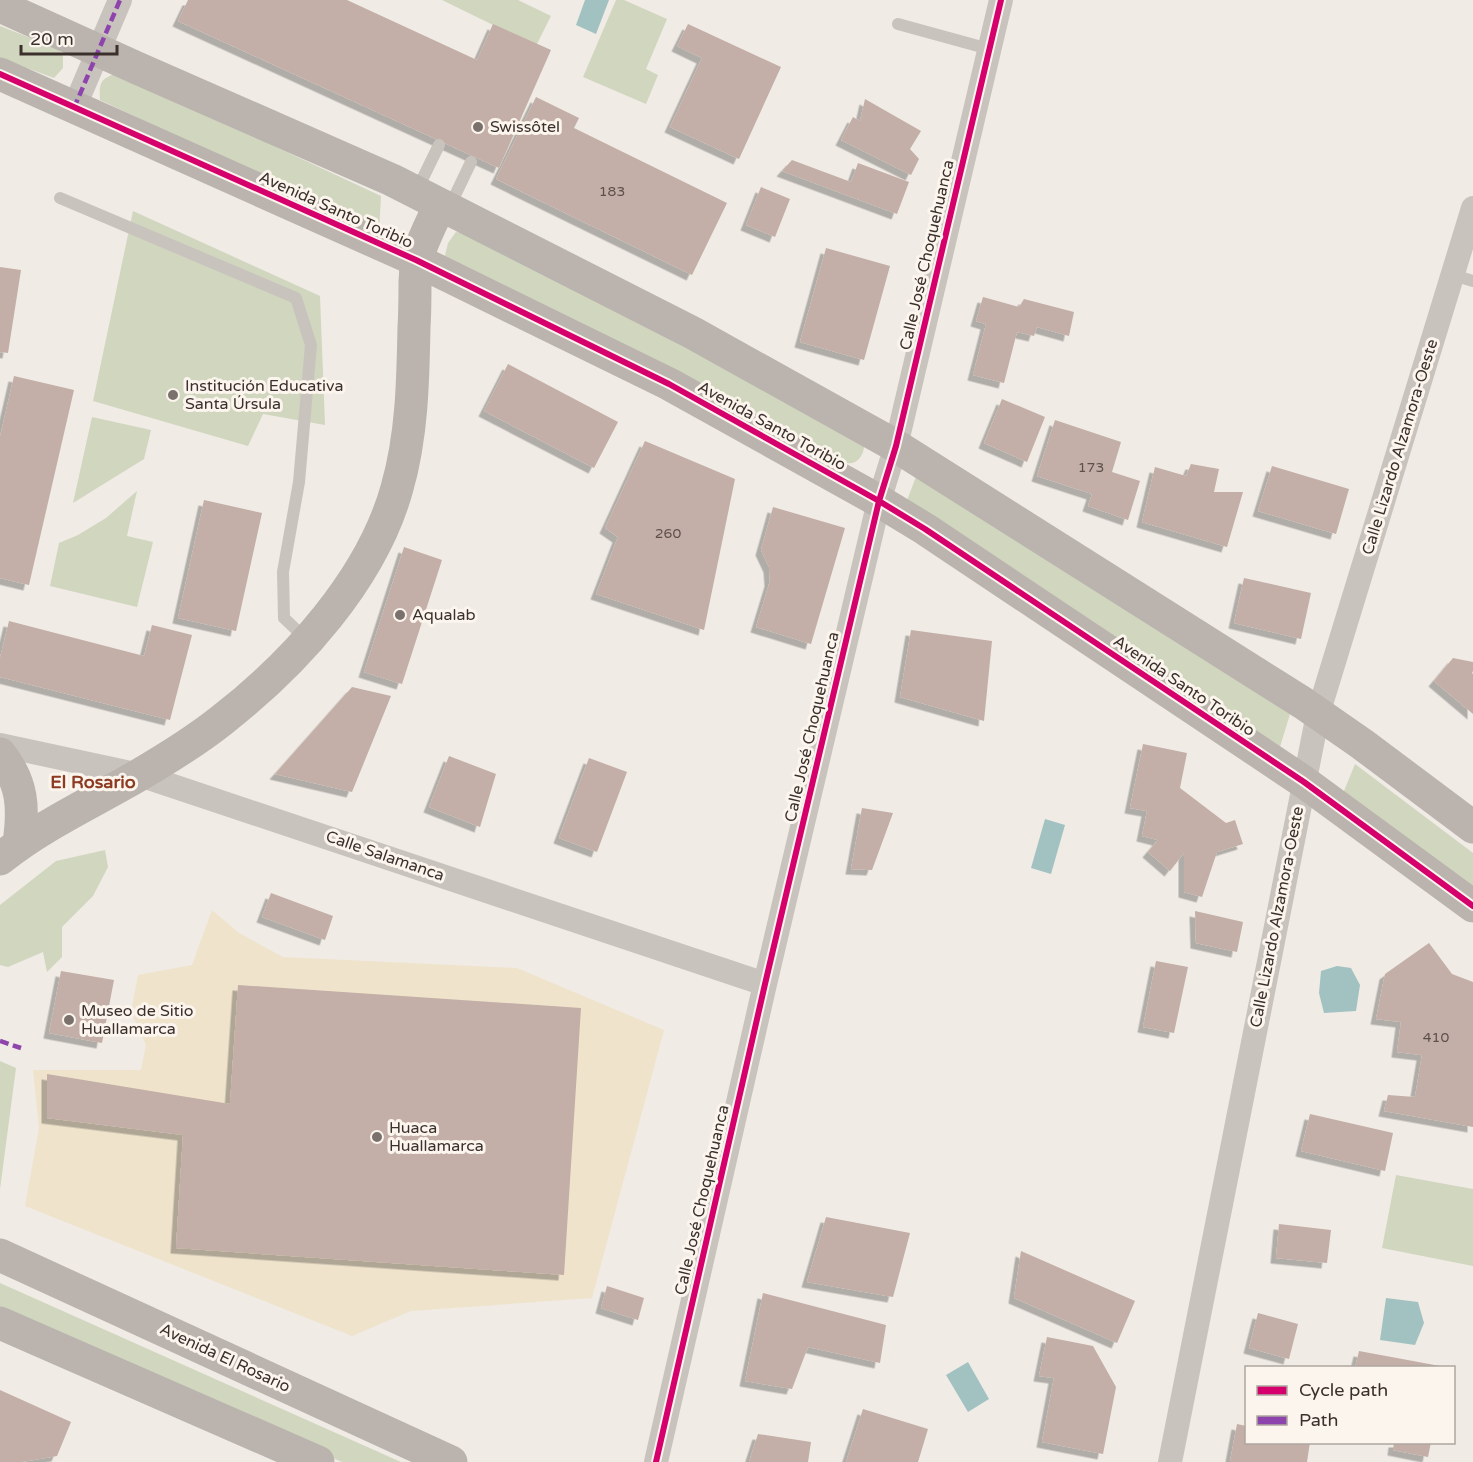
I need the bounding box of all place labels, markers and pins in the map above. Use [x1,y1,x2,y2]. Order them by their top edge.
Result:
place label: Swissôtel [490,117,560,137]
marker: Swissôtel [471,120,485,134]
place label: Institución Educativa Santa Úrsula [185,376,343,414]
marker: Institución Educativa Santa Úrsula [166,388,180,402]
place label: Aqualab [412,605,476,625]
marker: Aqualab [393,608,407,622]
place label: Museo de Sitio Huallamarca [81,1001,193,1039]
marker: Museo de Sitio Huallamarca [62,1013,76,1027]
place label: Huaca Huallamarca [389,1118,484,1156]
marker: Huaca Huallamarca [370,1130,384,1144]

